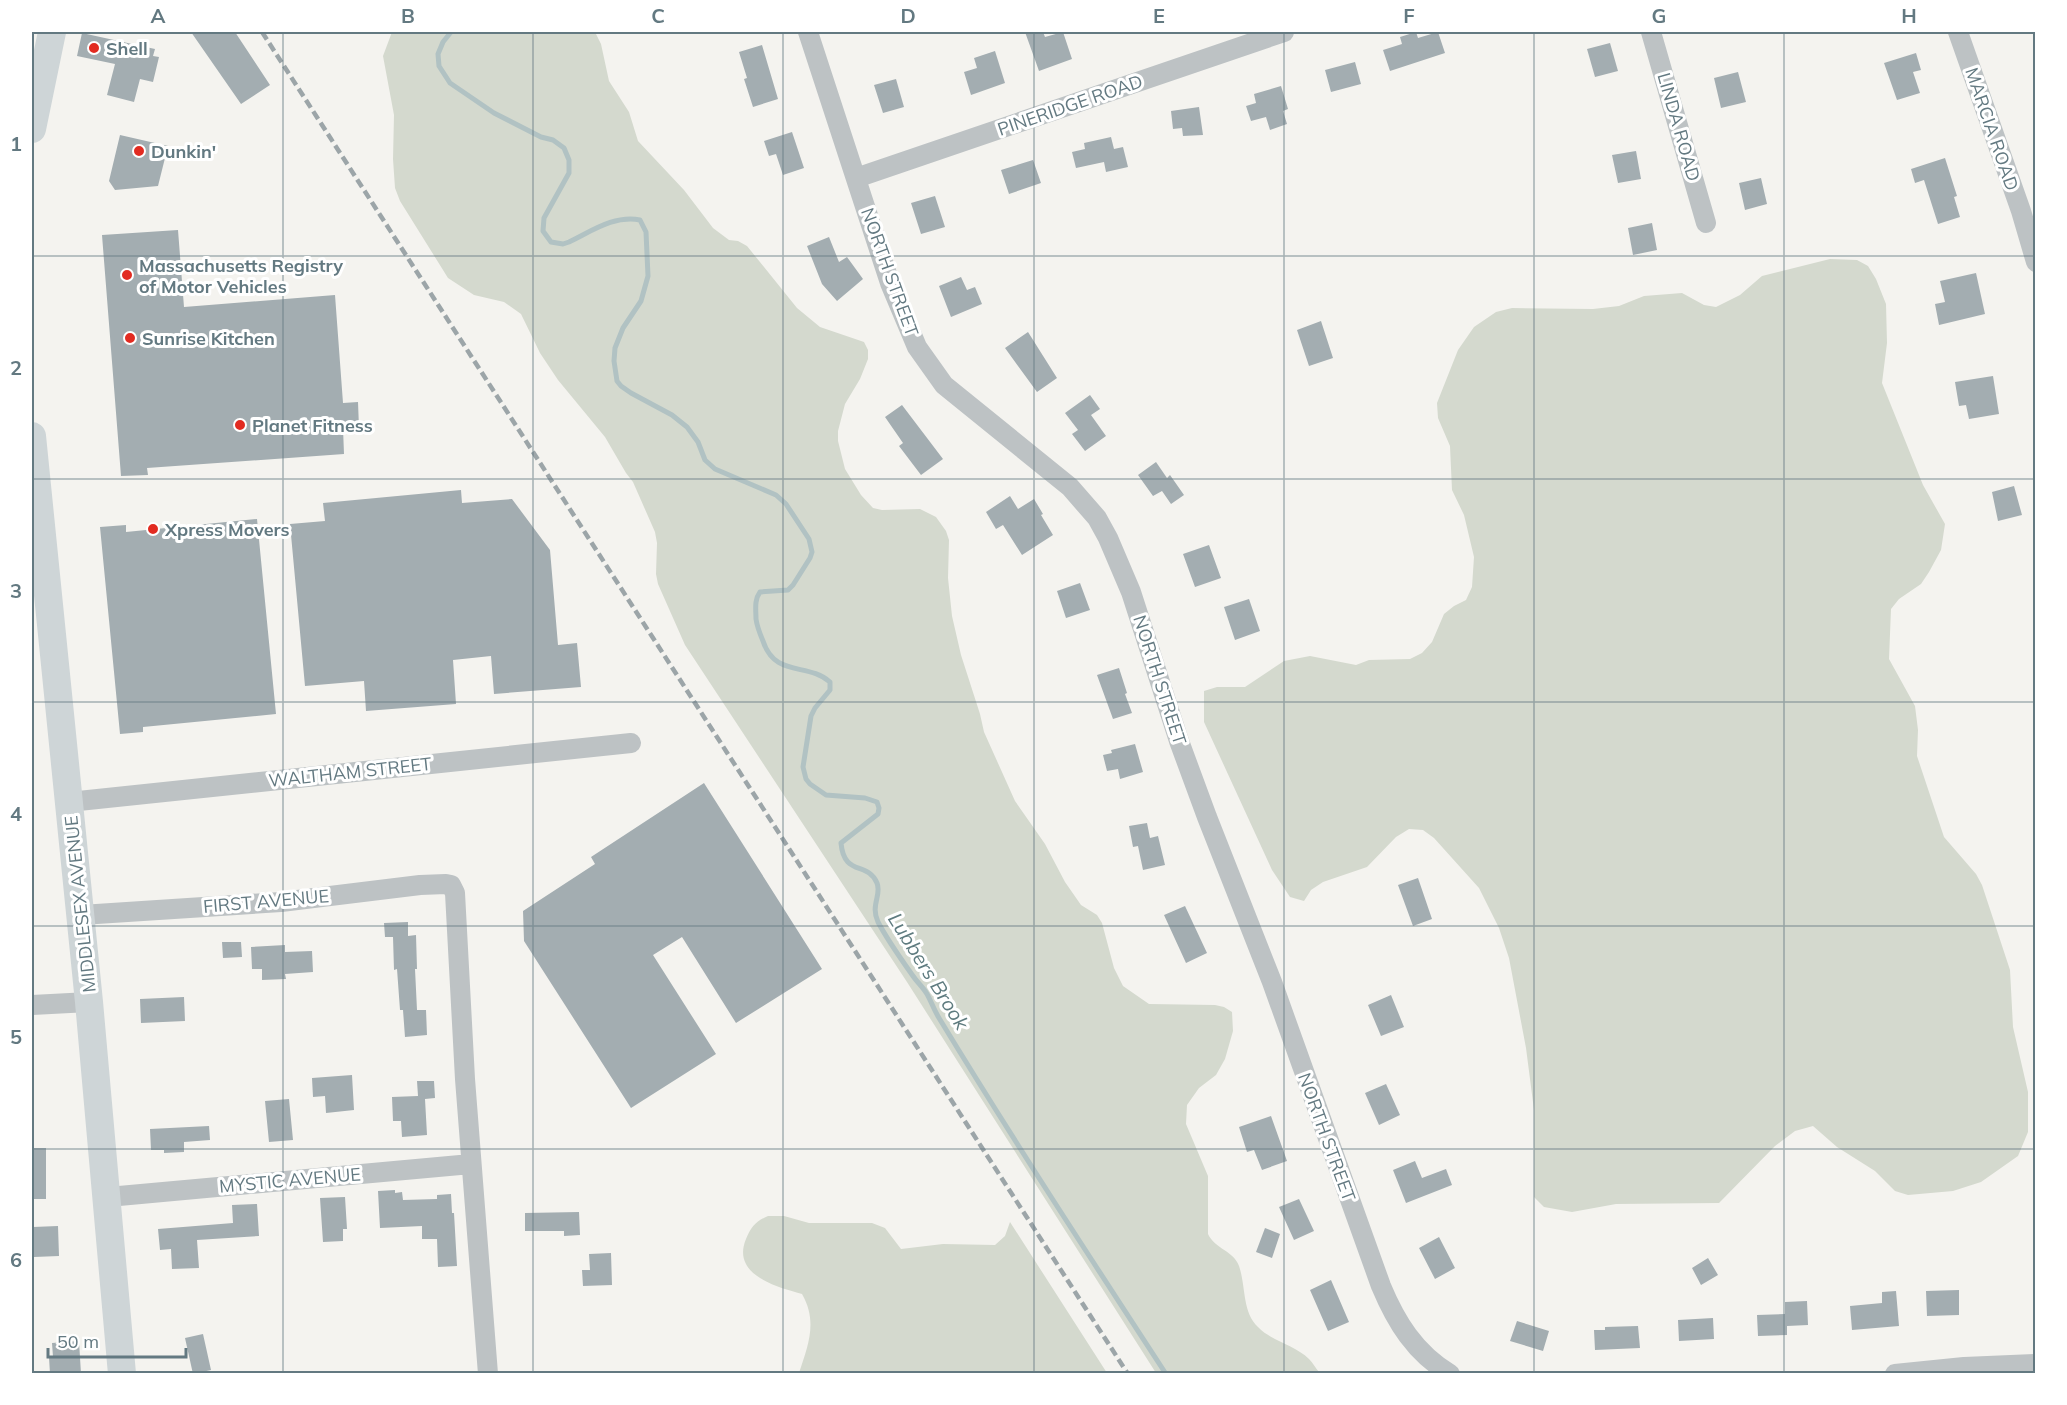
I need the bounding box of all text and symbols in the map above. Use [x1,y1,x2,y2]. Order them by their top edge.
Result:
text: A [151,3,166,28]
text: B [401,3,415,28]
text: C [651,3,665,28]
text: D [900,3,916,28]
text: E [1153,3,1165,28]
text: F [1403,3,1415,28]
text: G [1652,3,1666,28]
text: H [1901,3,1917,28]
place label: Shell [106,37,148,60]
marker: Shell [87,41,101,55]
street label: MARCIA ROAD [1960,64,2024,194]
street label: PINERIDGE ROAD [994,69,1146,141]
street label: LINDA ROAD [1653,70,1705,184]
text: 1 [10,131,22,156]
place label: Dunkin' [151,140,216,163]
marker: Dunkin' [132,144,146,158]
street label: NORTH STREET [856,205,924,339]
place label: Massachusetts Registry of Motor Vehicles [139,254,343,298]
marker: Massachusetts Registry of Motor Vehicles [120,268,134,282]
place label: Sunrise Kitchen [142,327,275,350]
marker: Sunrise Kitchen [123,331,137,345]
text: 2 [10,355,22,380]
place label: Planet Fitness [252,414,373,437]
marker: Planet Fitness [233,418,247,432]
place label: Xpress Movers [164,518,290,541]
marker: Xpress Movers [146,522,160,536]
text: 3 [10,578,22,603]
street label: NORTH STREET [1128,612,1192,748]
street label: WALTHAM STREET [267,752,433,792]
text: 4 [10,801,22,826]
street label: MIDDLESEX AVENUE [59,814,101,994]
street label: FIRST AVENUE [202,884,330,918]
water label: Lubbers Brook [883,908,975,1035]
text: 5 [10,1024,22,1049]
street label: NORTH STREET [1293,1070,1361,1204]
street label: MYSTIC AVENUE [218,1162,362,1198]
text: 6 [10,1247,22,1272]
scale bar [48,1321,186,1359]
text: 50 m [57,1330,99,1353]

